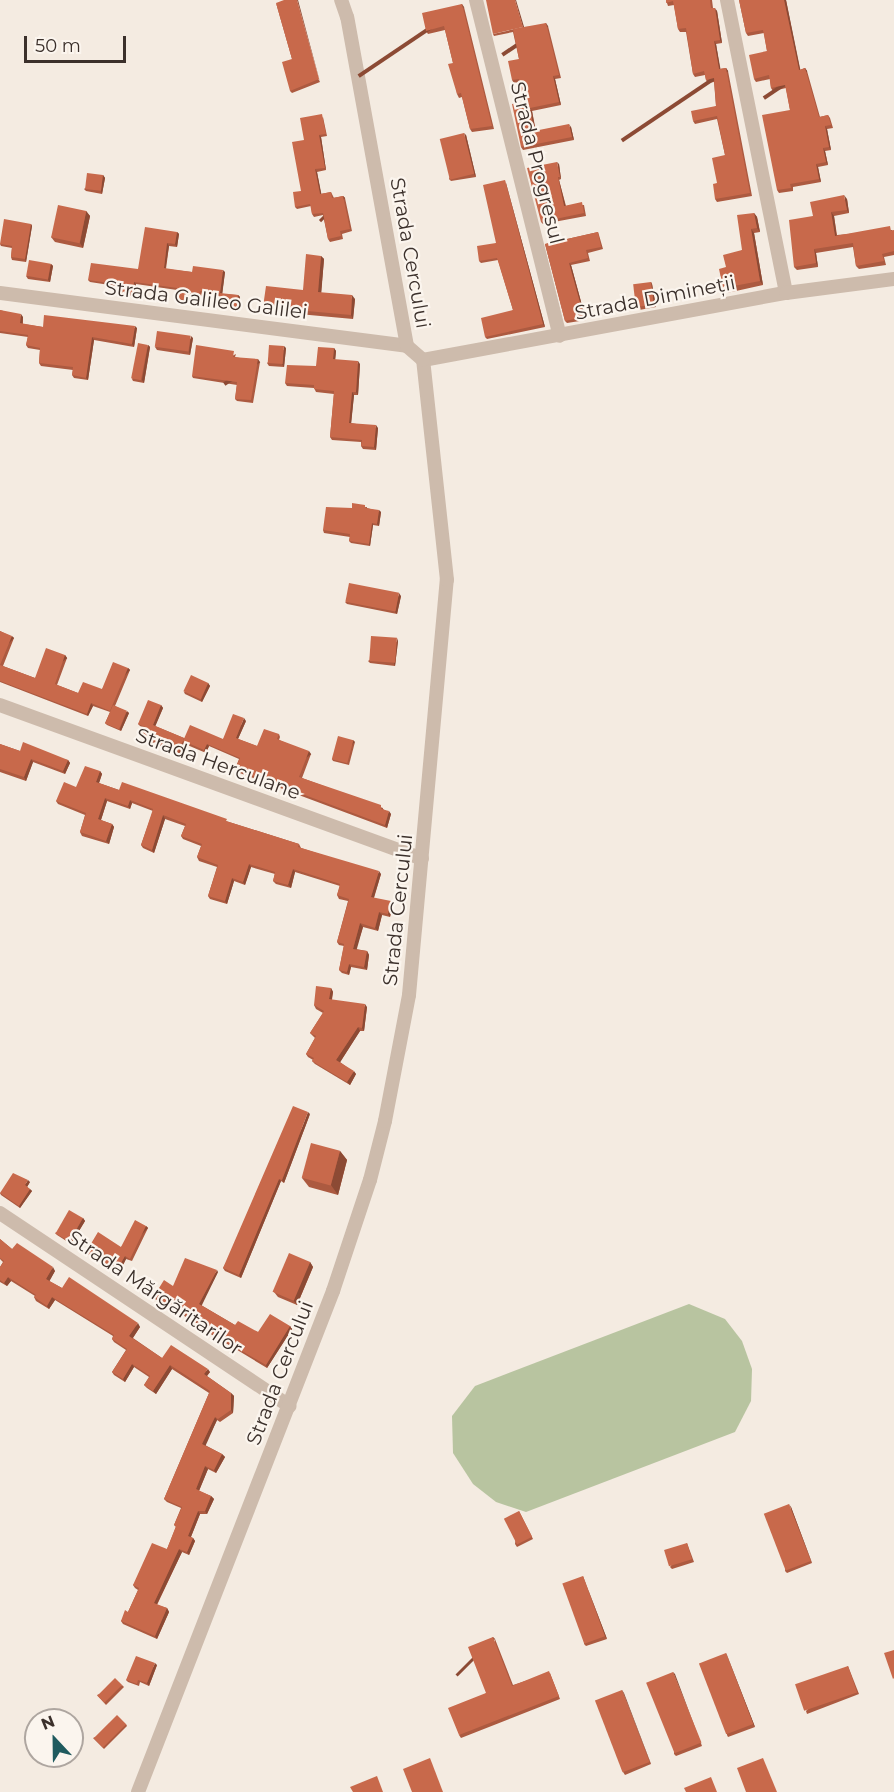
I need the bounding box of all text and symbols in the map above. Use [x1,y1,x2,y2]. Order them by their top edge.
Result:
scale bar [27,24,129,62]
text: 50 m [35,35,81,57]
street label: Strada Progresul [505,79,569,247]
street label: Strada Cercului [385,176,435,330]
street label: Strada Dimineții [573,271,737,325]
street label: Strada Galileo Galilei [103,276,309,324]
street label: Strada Herculane [132,723,304,805]
street label: Strada Cercului [378,833,418,987]
street label: Strada Mărgăritarilor [63,1225,247,1361]
street label: Strada Cercului [241,1298,319,1448]
north arrow [24,1708,84,1768]
text: N [38,1711,57,1734]

